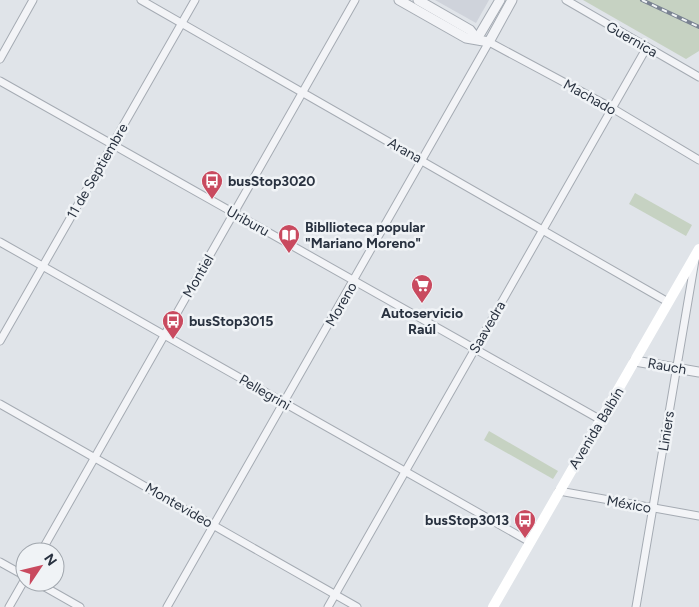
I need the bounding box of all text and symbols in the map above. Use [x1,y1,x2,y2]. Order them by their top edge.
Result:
street label: Guernica [603,18,661,61]
street label: Machado [560,76,619,119]
street label: 11 de Septiembre [63,120,132,222]
street label: Arana [385,134,425,167]
bus stop icon: busStop3020 [200,169,224,200]
place label: busStop3020 [228,173,315,190]
street label: Uriburu [223,203,272,240]
place label: Bibllioteca popular "Mariano Moreno" [305,219,426,252]
library icon: Bibllioteca popular "Mariano Moreno" [277,223,301,254]
street label: Montiel [179,252,218,301]
supermarket icon: Autoservicio Raúl [410,273,434,304]
street label: Moreno [322,279,361,329]
street label: Saavedra [466,298,509,356]
place label: Autoservicio Raúl [381,305,463,338]
bus stop icon: busStop3015 [161,309,185,340]
place label: busStop3015 [189,313,273,330]
street label: Rauch [646,355,688,378]
street label: Pellegrini [236,371,294,414]
street label: Avenida Balbín [565,384,627,472]
street label: Liniers [655,410,678,452]
street label: Montevideo [142,479,215,532]
street label: México [605,492,653,517]
bus stop icon: busStop3013 [513,508,537,539]
place label: busStop3013 [425,512,509,529]
north arrow [15,542,65,592]
text: N [40,551,60,569]

